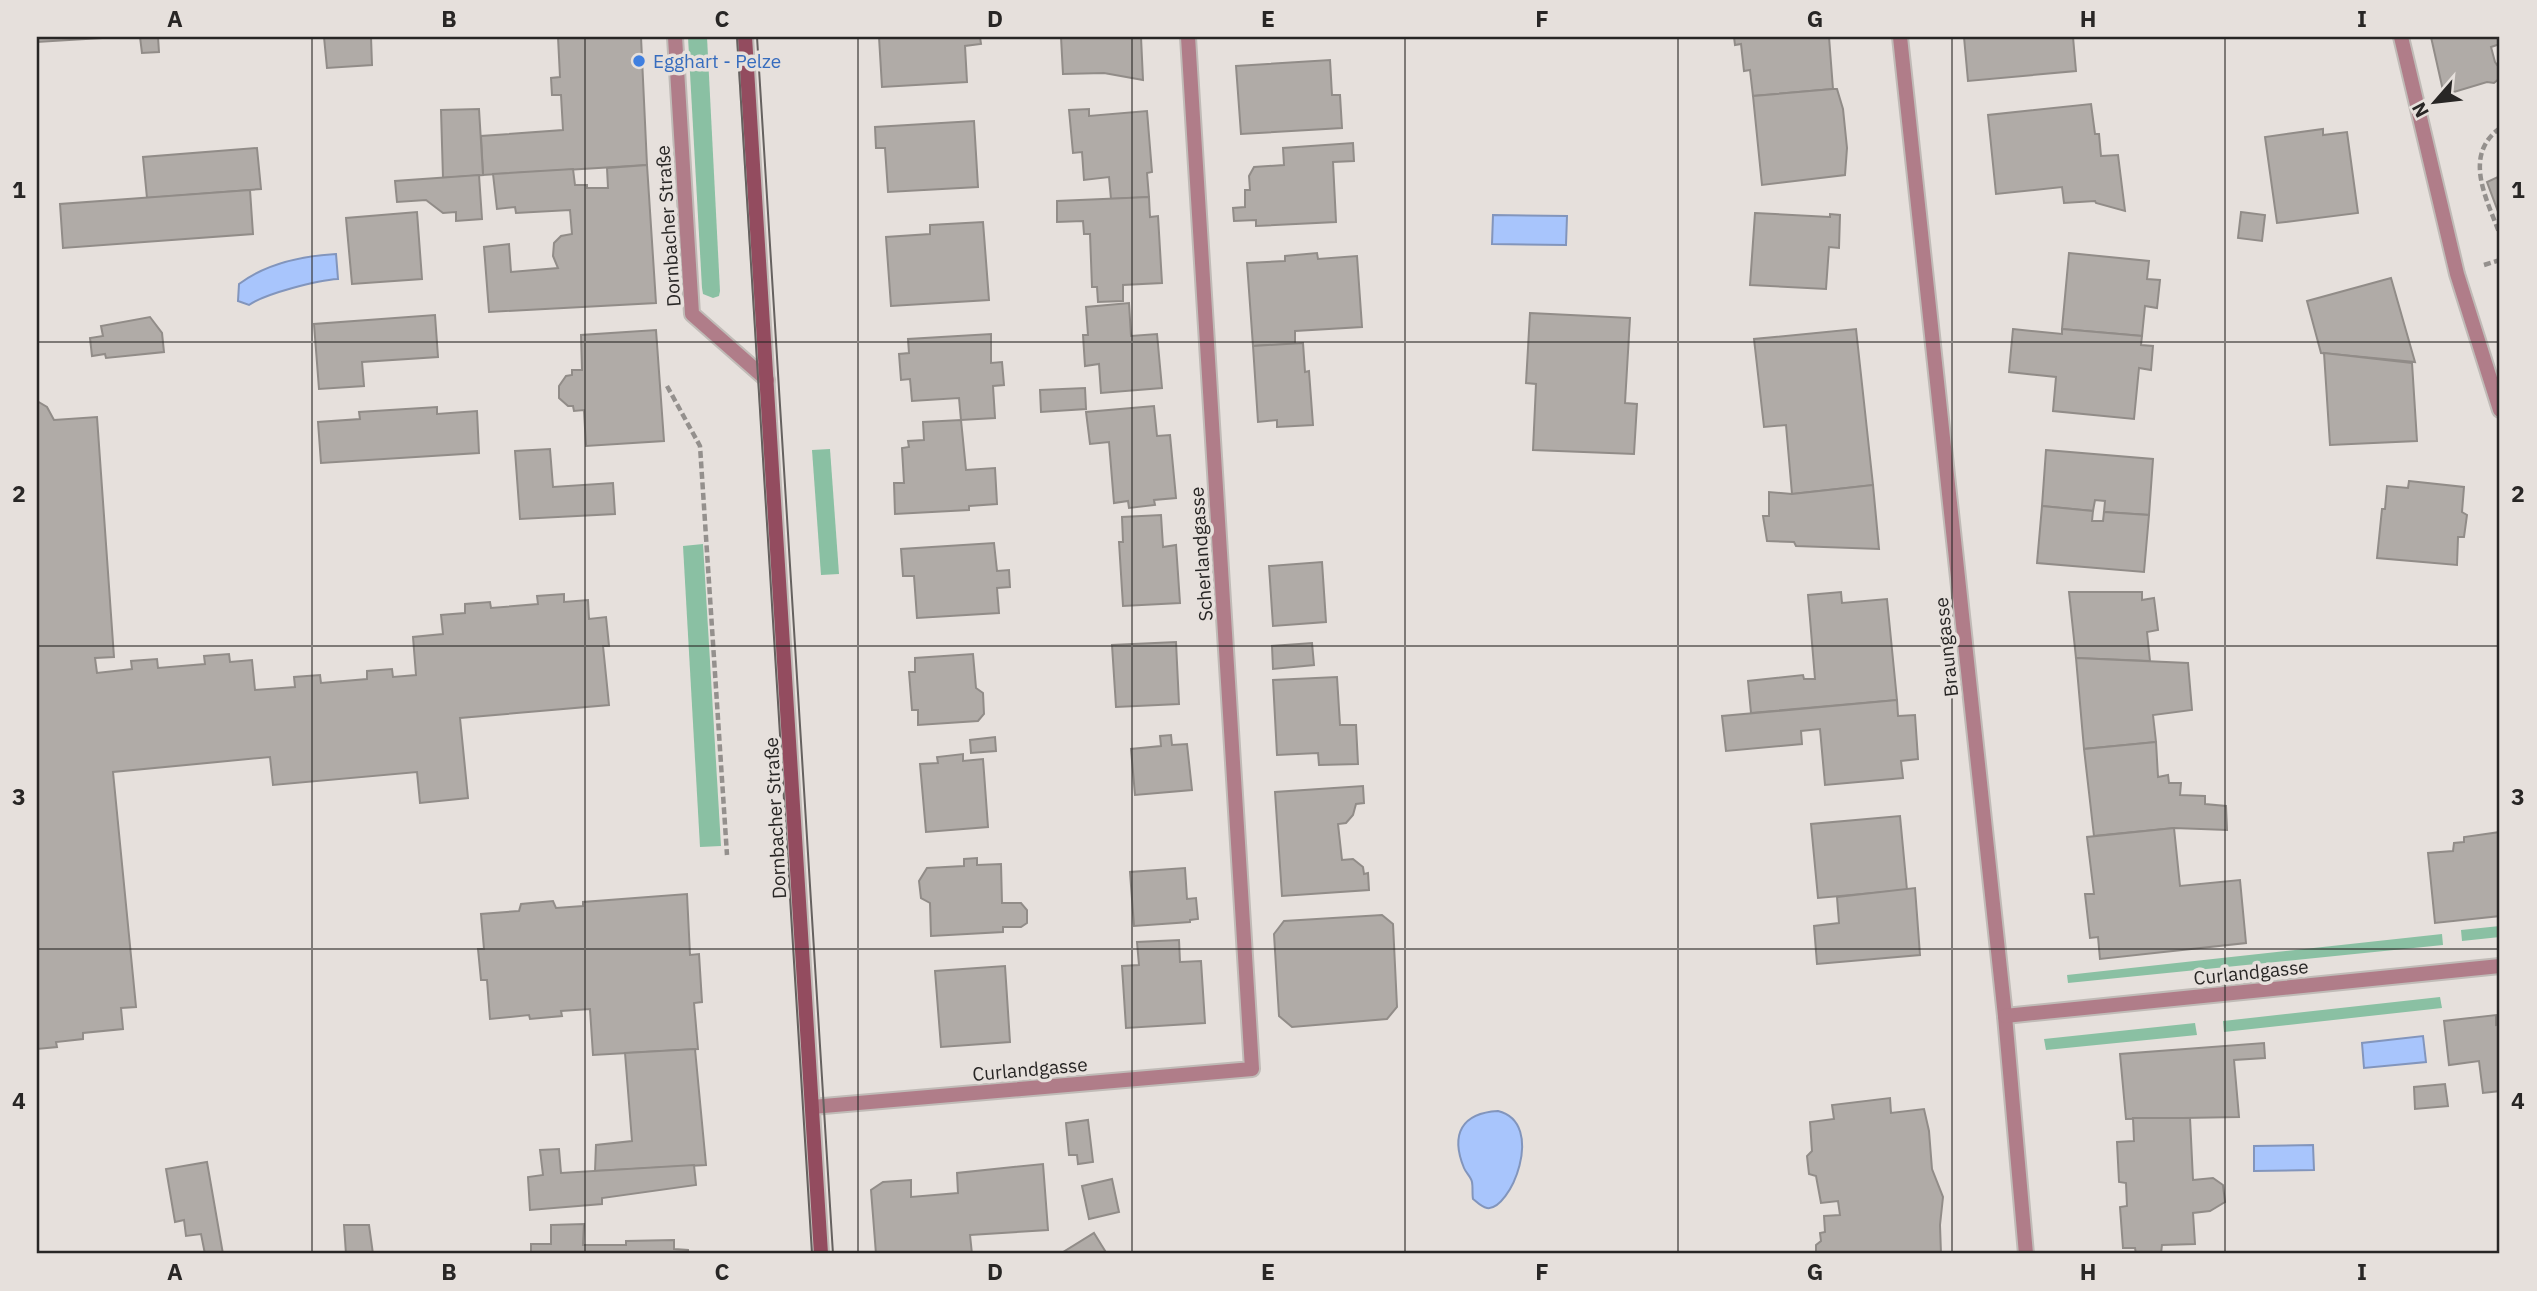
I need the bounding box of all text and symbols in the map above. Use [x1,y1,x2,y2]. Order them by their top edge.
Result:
text: A [167,3,183,33]
text: B [441,3,457,33]
text: C [715,3,730,33]
text: D [987,3,1003,33]
text: E [1261,3,1275,33]
text: F [1535,3,1549,33]
text: G [1807,3,1823,33]
text: H [2080,3,2096,33]
text: I [2357,3,2367,33]
place label: Egghart - Pelze [653,49,781,73]
marker: Egghart - Pelze [631,53,647,69]
north arrow [2400,66,2470,136]
text: N [2406,98,2434,122]
street label: Dornbacher Straße [650,144,686,308]
text: 1 [12,174,26,204]
text: 1 [2511,174,2525,204]
text: 2 [12,478,26,508]
text: 2 [2511,478,2525,508]
street label: Scherlandgasse [1184,486,1218,622]
street label: Braungasse [1929,596,1963,698]
street label: Dornbacher Straße [759,737,791,899]
text: 3 [12,781,26,811]
text: 3 [2511,781,2525,811]
street label: Curlandgasse [2192,954,2310,990]
street label: Curlandgasse [971,1052,1089,1086]
text: 4 [12,1085,26,1115]
text: 4 [2511,1085,2525,1115]
text: A [167,1256,183,1286]
text: B [441,1256,457,1286]
text: C [715,1256,730,1286]
text: D [987,1256,1003,1286]
text: E [1261,1256,1275,1286]
text: F [1535,1256,1549,1286]
text: G [1807,1256,1823,1286]
text: H [2080,1256,2096,1286]
text: I [2357,1256,2367,1286]

